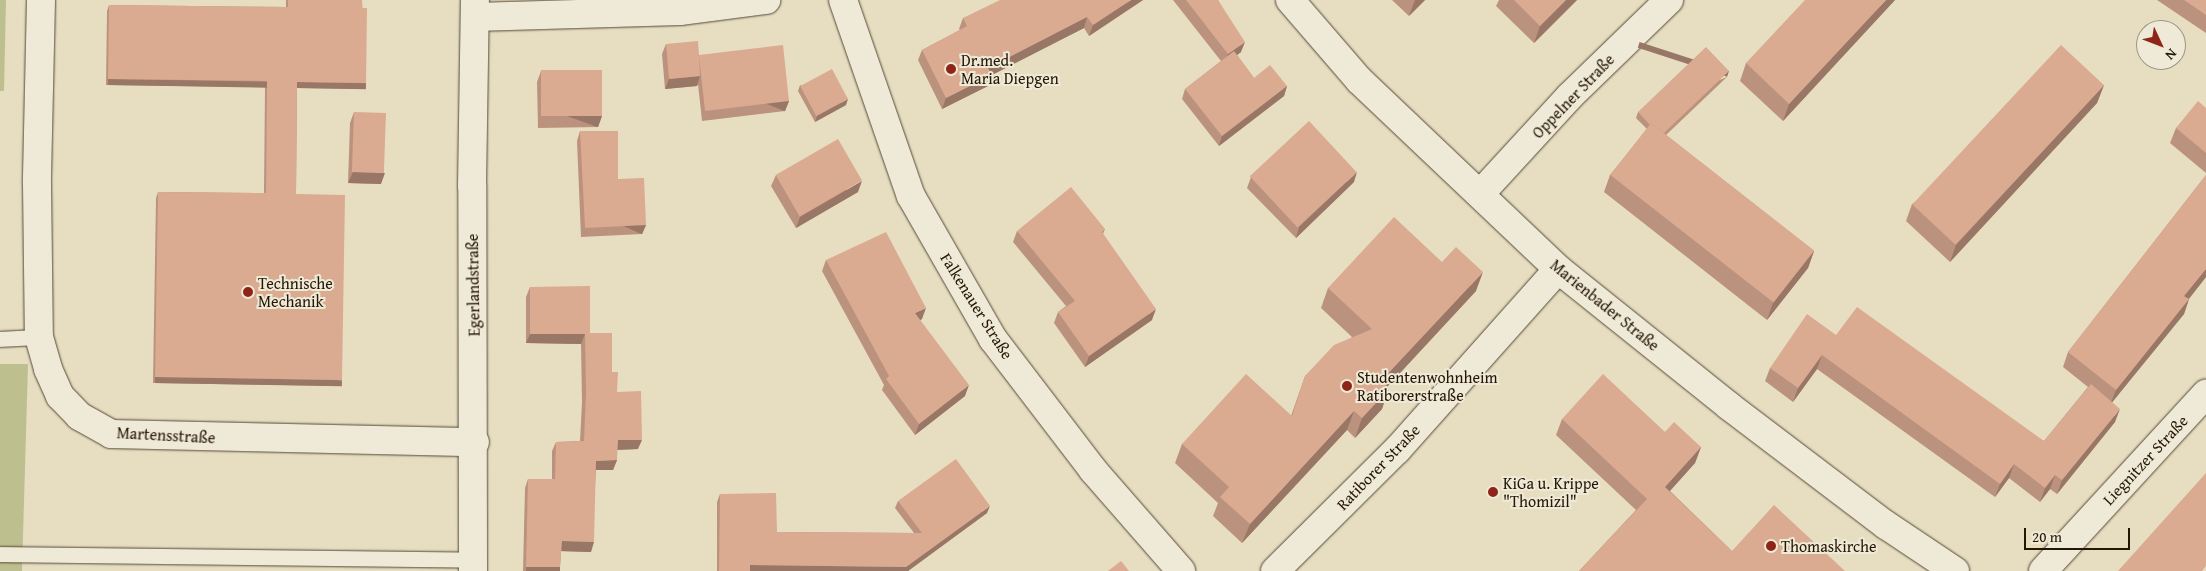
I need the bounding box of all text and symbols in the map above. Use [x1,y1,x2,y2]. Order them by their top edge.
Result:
north arrow [2136,20,2186,70]
text: N [2161,44,2182,65]
place label: Dr.med. Maria Diepgen [961,50,1059,88]
street label: Oppelner Straße [1528,50,1618,142]
marker: Dr.med. Maria Diepgen [945,63,957,75]
street label: Egerlandstraße [463,234,483,336]
street label: Falkenauer Straße [937,249,1017,363]
street label: Marienbader Straße [1547,255,1663,355]
place label: Technische Mechanik [258,273,333,311]
marker: Technische Mechanik [242,286,254,298]
place label: Studentenwohnheim Ratiborerstraße [1357,367,1498,405]
marker: Studentenwohnheim Ratiborerstraße [1341,380,1353,392]
street label: Liegnitzer Straße [2098,411,2192,509]
street label: Ratiborer Straße [1332,420,1424,514]
street label: Martensstraße [116,423,216,447]
place label: KiGa u. Krippe "Thomizil" [1503,473,1599,511]
marker: KiGa u. Krippe "Thomizil" [1487,486,1499,498]
scale bar [2026,518,2132,550]
text: 20 m [2032,526,2062,547]
place label: Thomaskirche [1781,536,1876,556]
marker: Thomaskirche [1765,540,1777,552]

